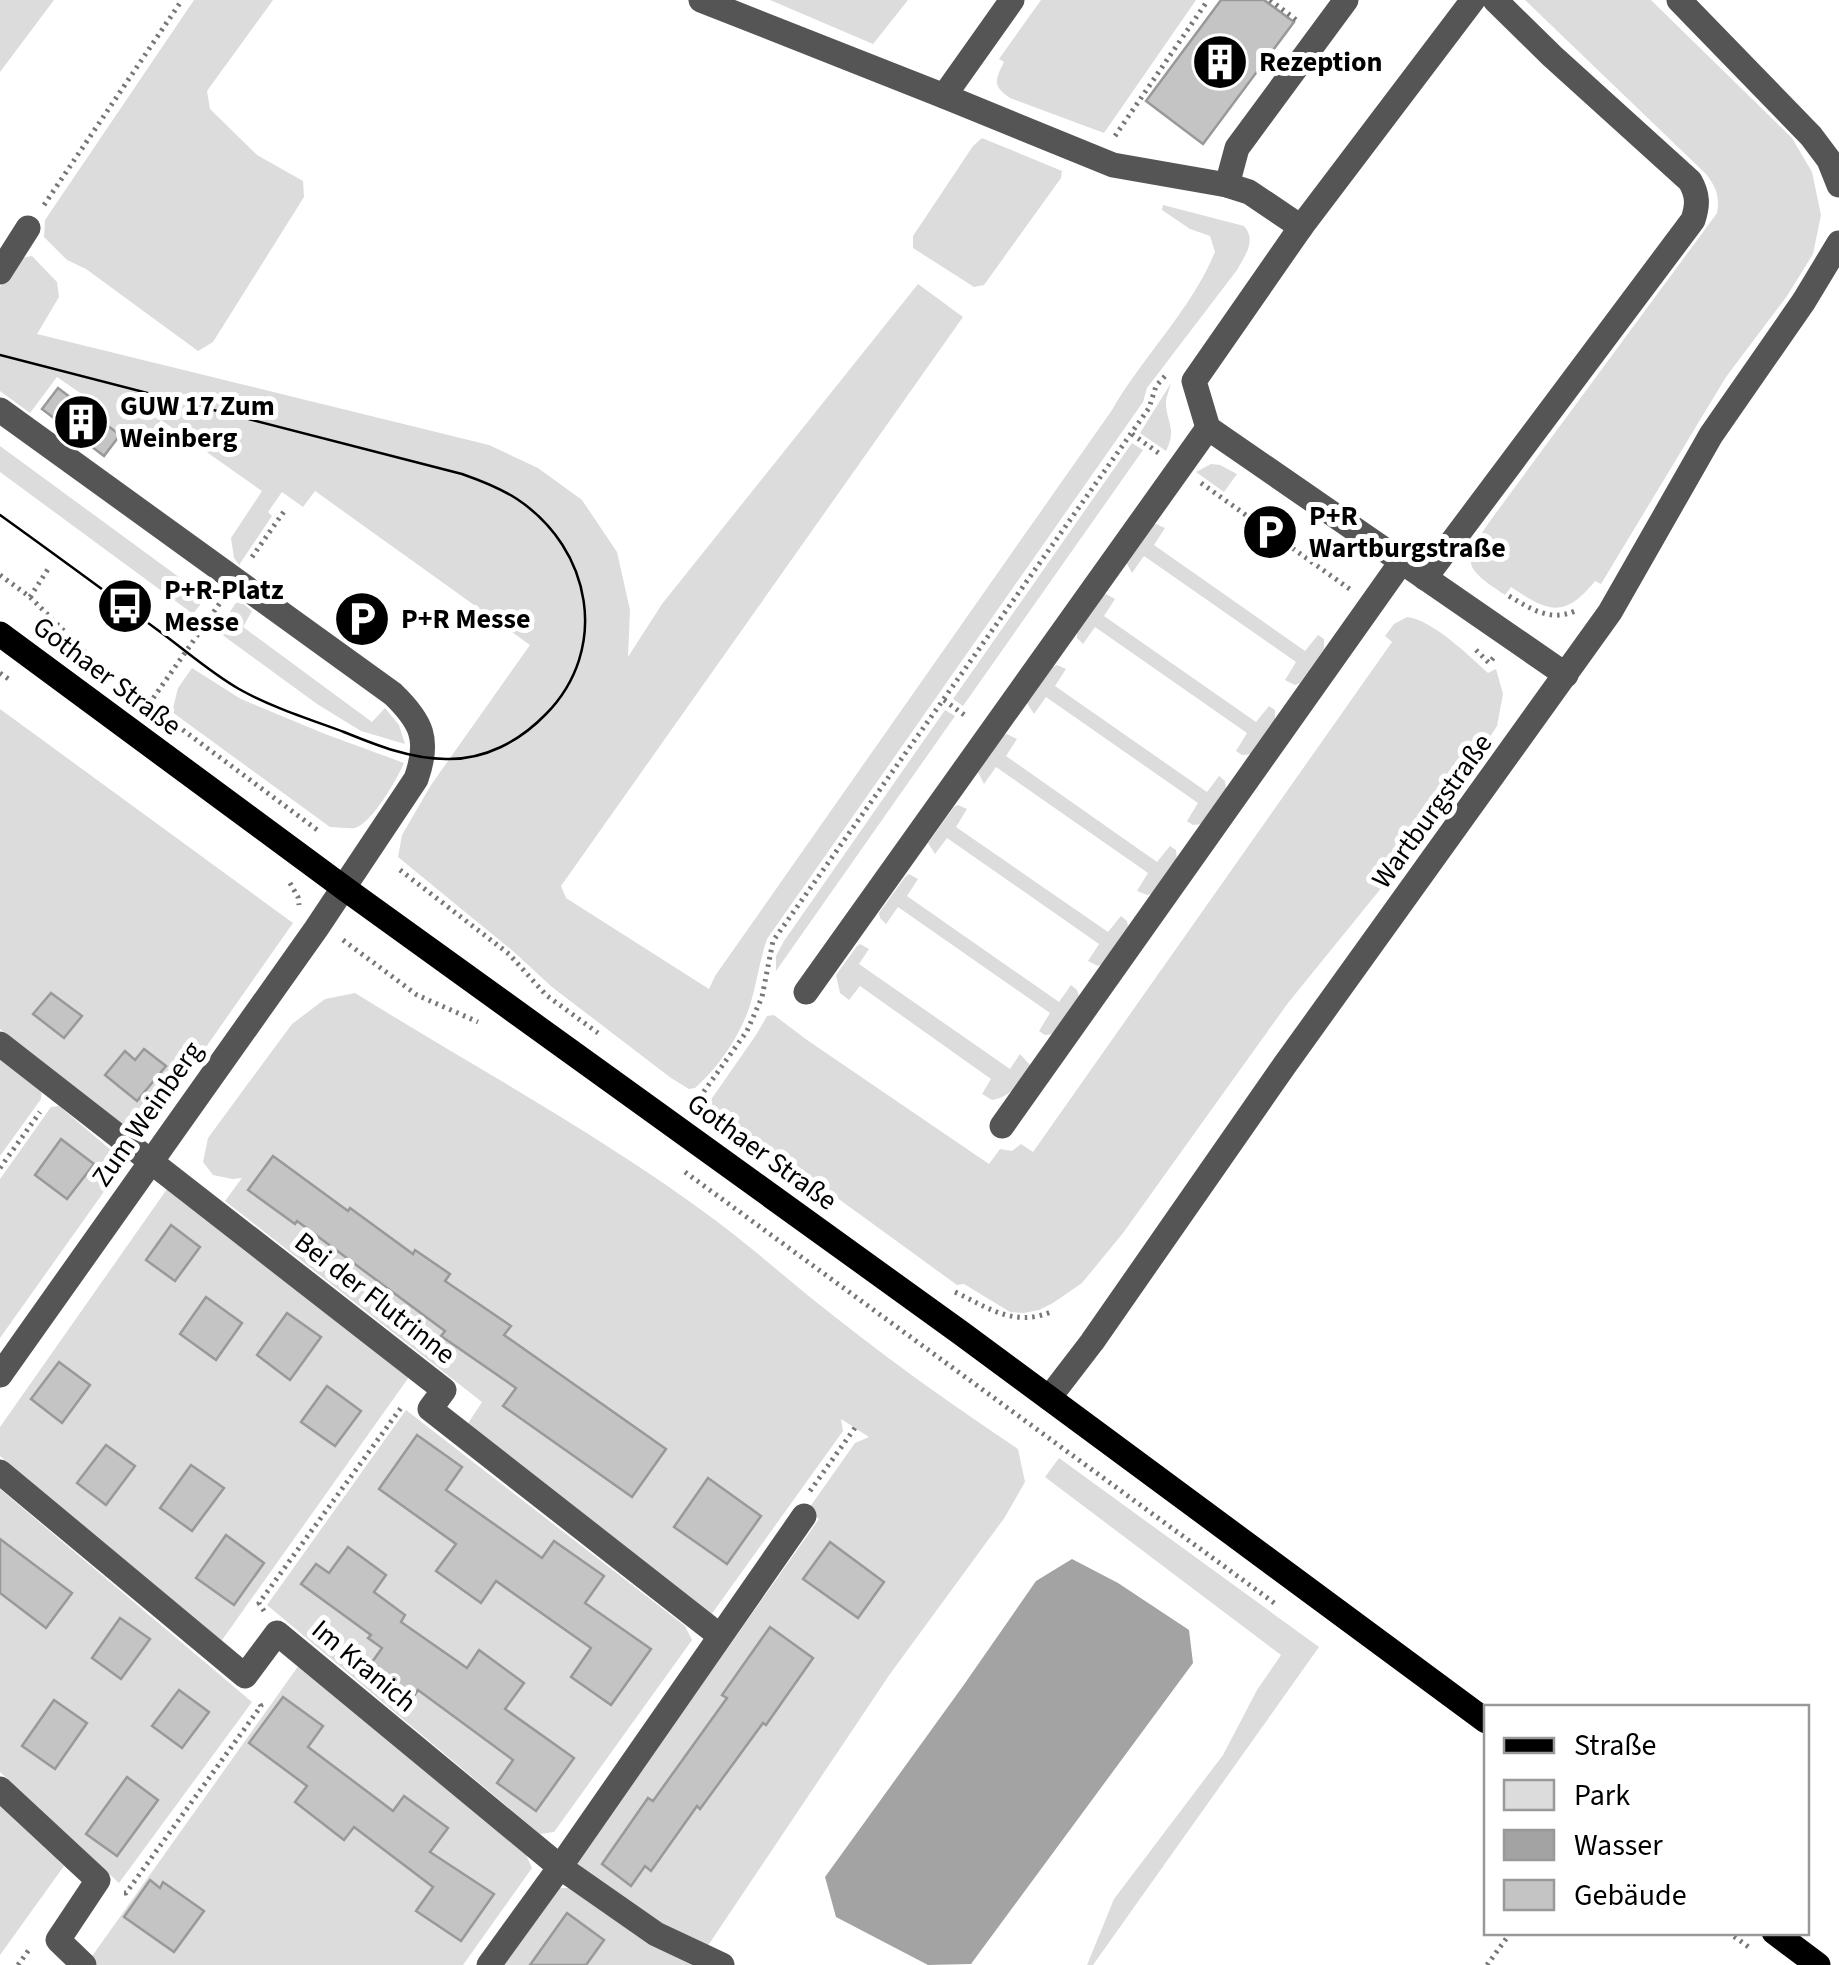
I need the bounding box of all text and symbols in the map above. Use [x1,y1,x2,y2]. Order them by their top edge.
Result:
building icon: Rezeption [1190,32,1250,92]
place label: Rezeption [1259,42,1383,82]
place label: GUW 17 Zum Weinberg [120,386,275,458]
building icon: GUW 17 Zum Weinberg [51,392,111,452]
place label: P+R Wartburgstraße [1309,496,1506,568]
parking icon: P+R Wartburgstraße [1240,502,1300,562]
place label: P+R-Platz Messe [164,570,284,642]
bus stop icon: P+R-Platz Messe [95,576,155,636]
parking icon: P+R Messe [332,589,392,649]
place label: P+R Messe [401,599,530,639]
street label: Gothaer Straße [24,607,190,745]
street label: Wartburgstraße [1362,725,1502,897]
street label: Zum Weinberg [82,1033,212,1195]
street label: Gothaer Straße [679,1084,845,1220]
street label: Bei der Flutrinne [286,1222,464,1374]
street label: Im Kranich [303,1610,425,1722]
legend [1484,1705,1809,1935]
text: Straße [1574,1724,1656,1767]
text: Park [1574,1774,1630,1817]
text: Wasser [1574,1824,1663,1867]
text: Gebäude [1574,1874,1687,1917]

